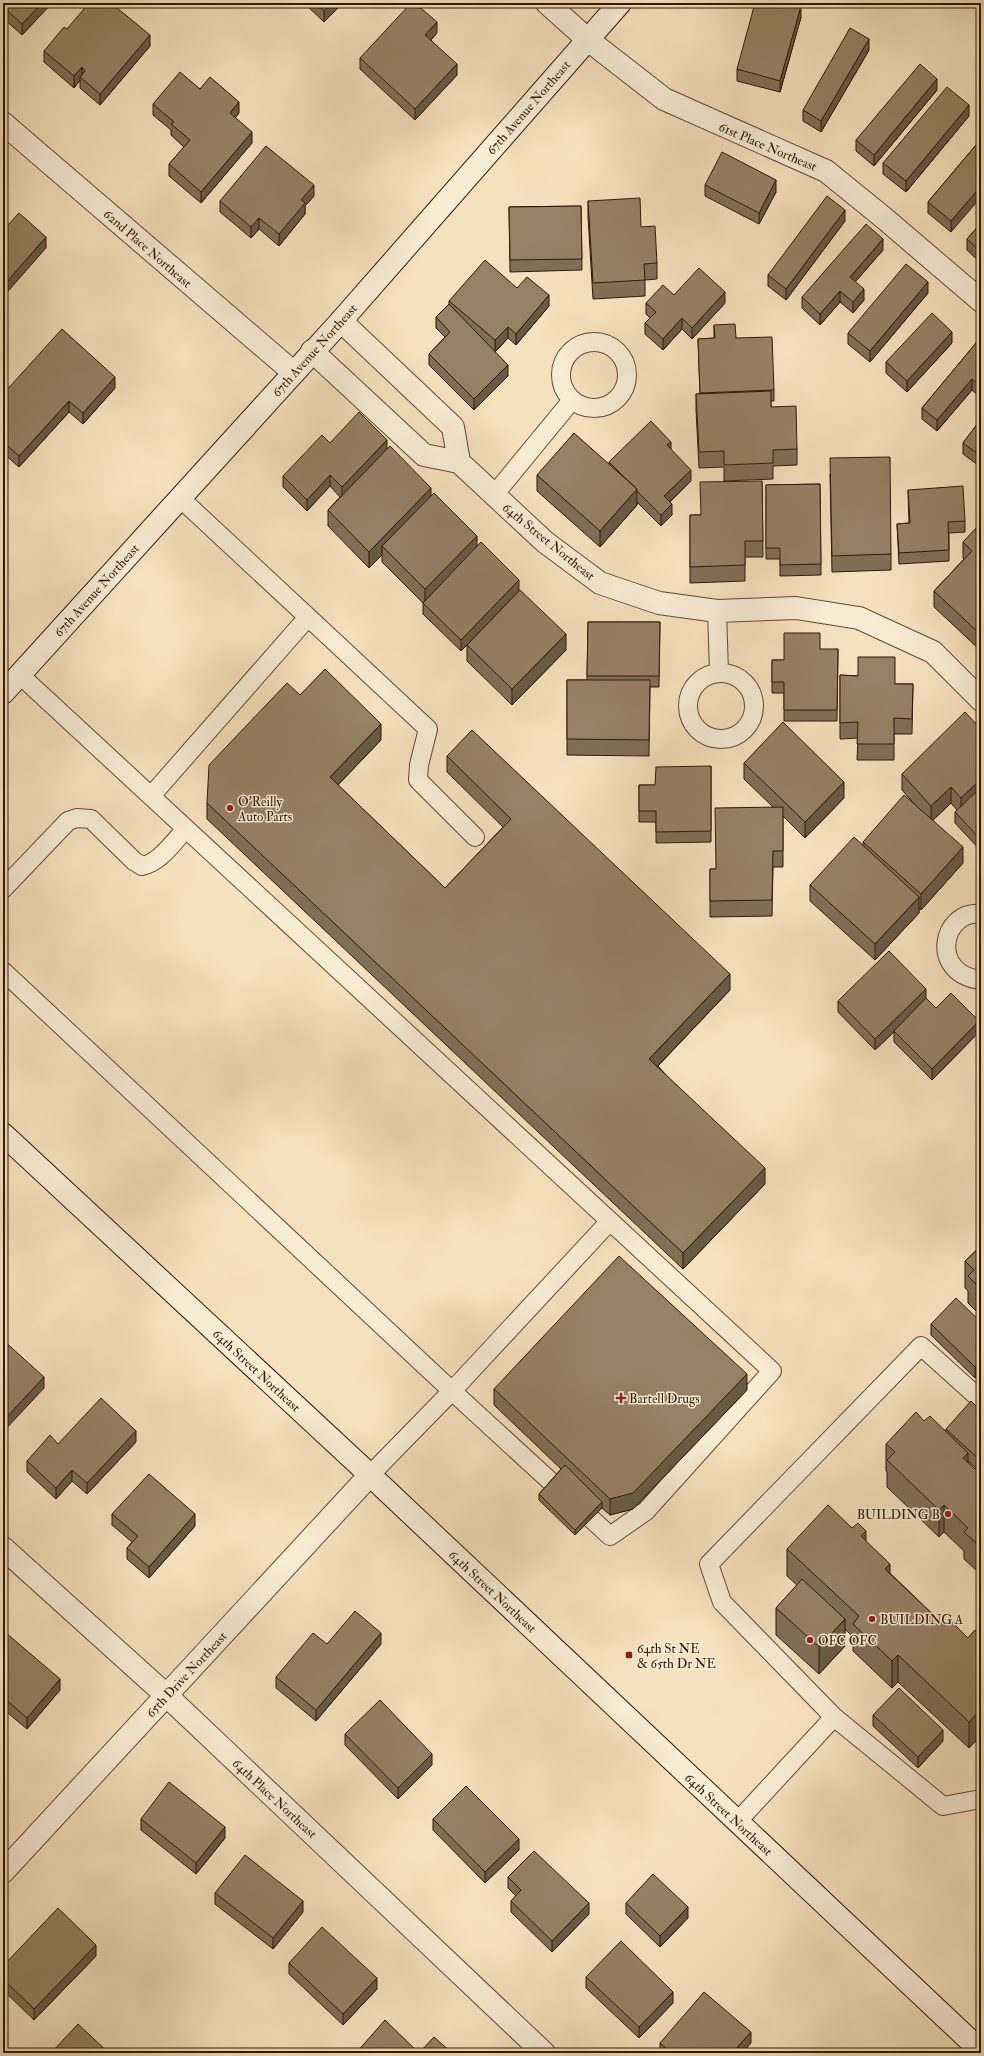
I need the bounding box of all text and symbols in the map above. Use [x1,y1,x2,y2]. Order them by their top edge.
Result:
street label: 67th Avenue Northeast [483,57,574,158]
street label: 61st Place Northeast [716,119,819,175]
street label: 62nd Place Northeast [100,206,195,291]
street label: 67th Avenue Northeast [269,301,361,400]
street label: 64th Street Northeast [499,500,598,584]
street label: 67th Avenue Northeast [51,541,143,640]
place label: O'Reilly Auto Parts [237,794,293,825]
marker: O'Reilly Auto Parts [225,803,235,813]
street label: 64th Street Northeast [209,1326,304,1416]
place label: Bartell Drugs [629,1391,700,1407]
marker: Bartell Drugs [616,1393,626,1403]
place label: BUILDING B [857,1507,940,1523]
marker: BUILDING B [943,1509,953,1519]
street label: 64th Street Northeast [445,1547,540,1637]
place label: BUILDING A [880,1612,964,1628]
marker: BUILDING A [867,1614,877,1624]
street label: 65th Drive Northeast [143,1628,231,1721]
place label: OFC OFC [818,1633,877,1649]
marker: OFC OFC [805,1635,815,1645]
place label: 64th St NE & 65th Dr NE [637,1641,716,1672]
marker: 64th St NE & 65th Dr NE [624,1650,634,1660]
street label: 64th Place Northeast [229,1755,320,1842]
street label: 64th Street Northeast [681,1770,776,1860]

